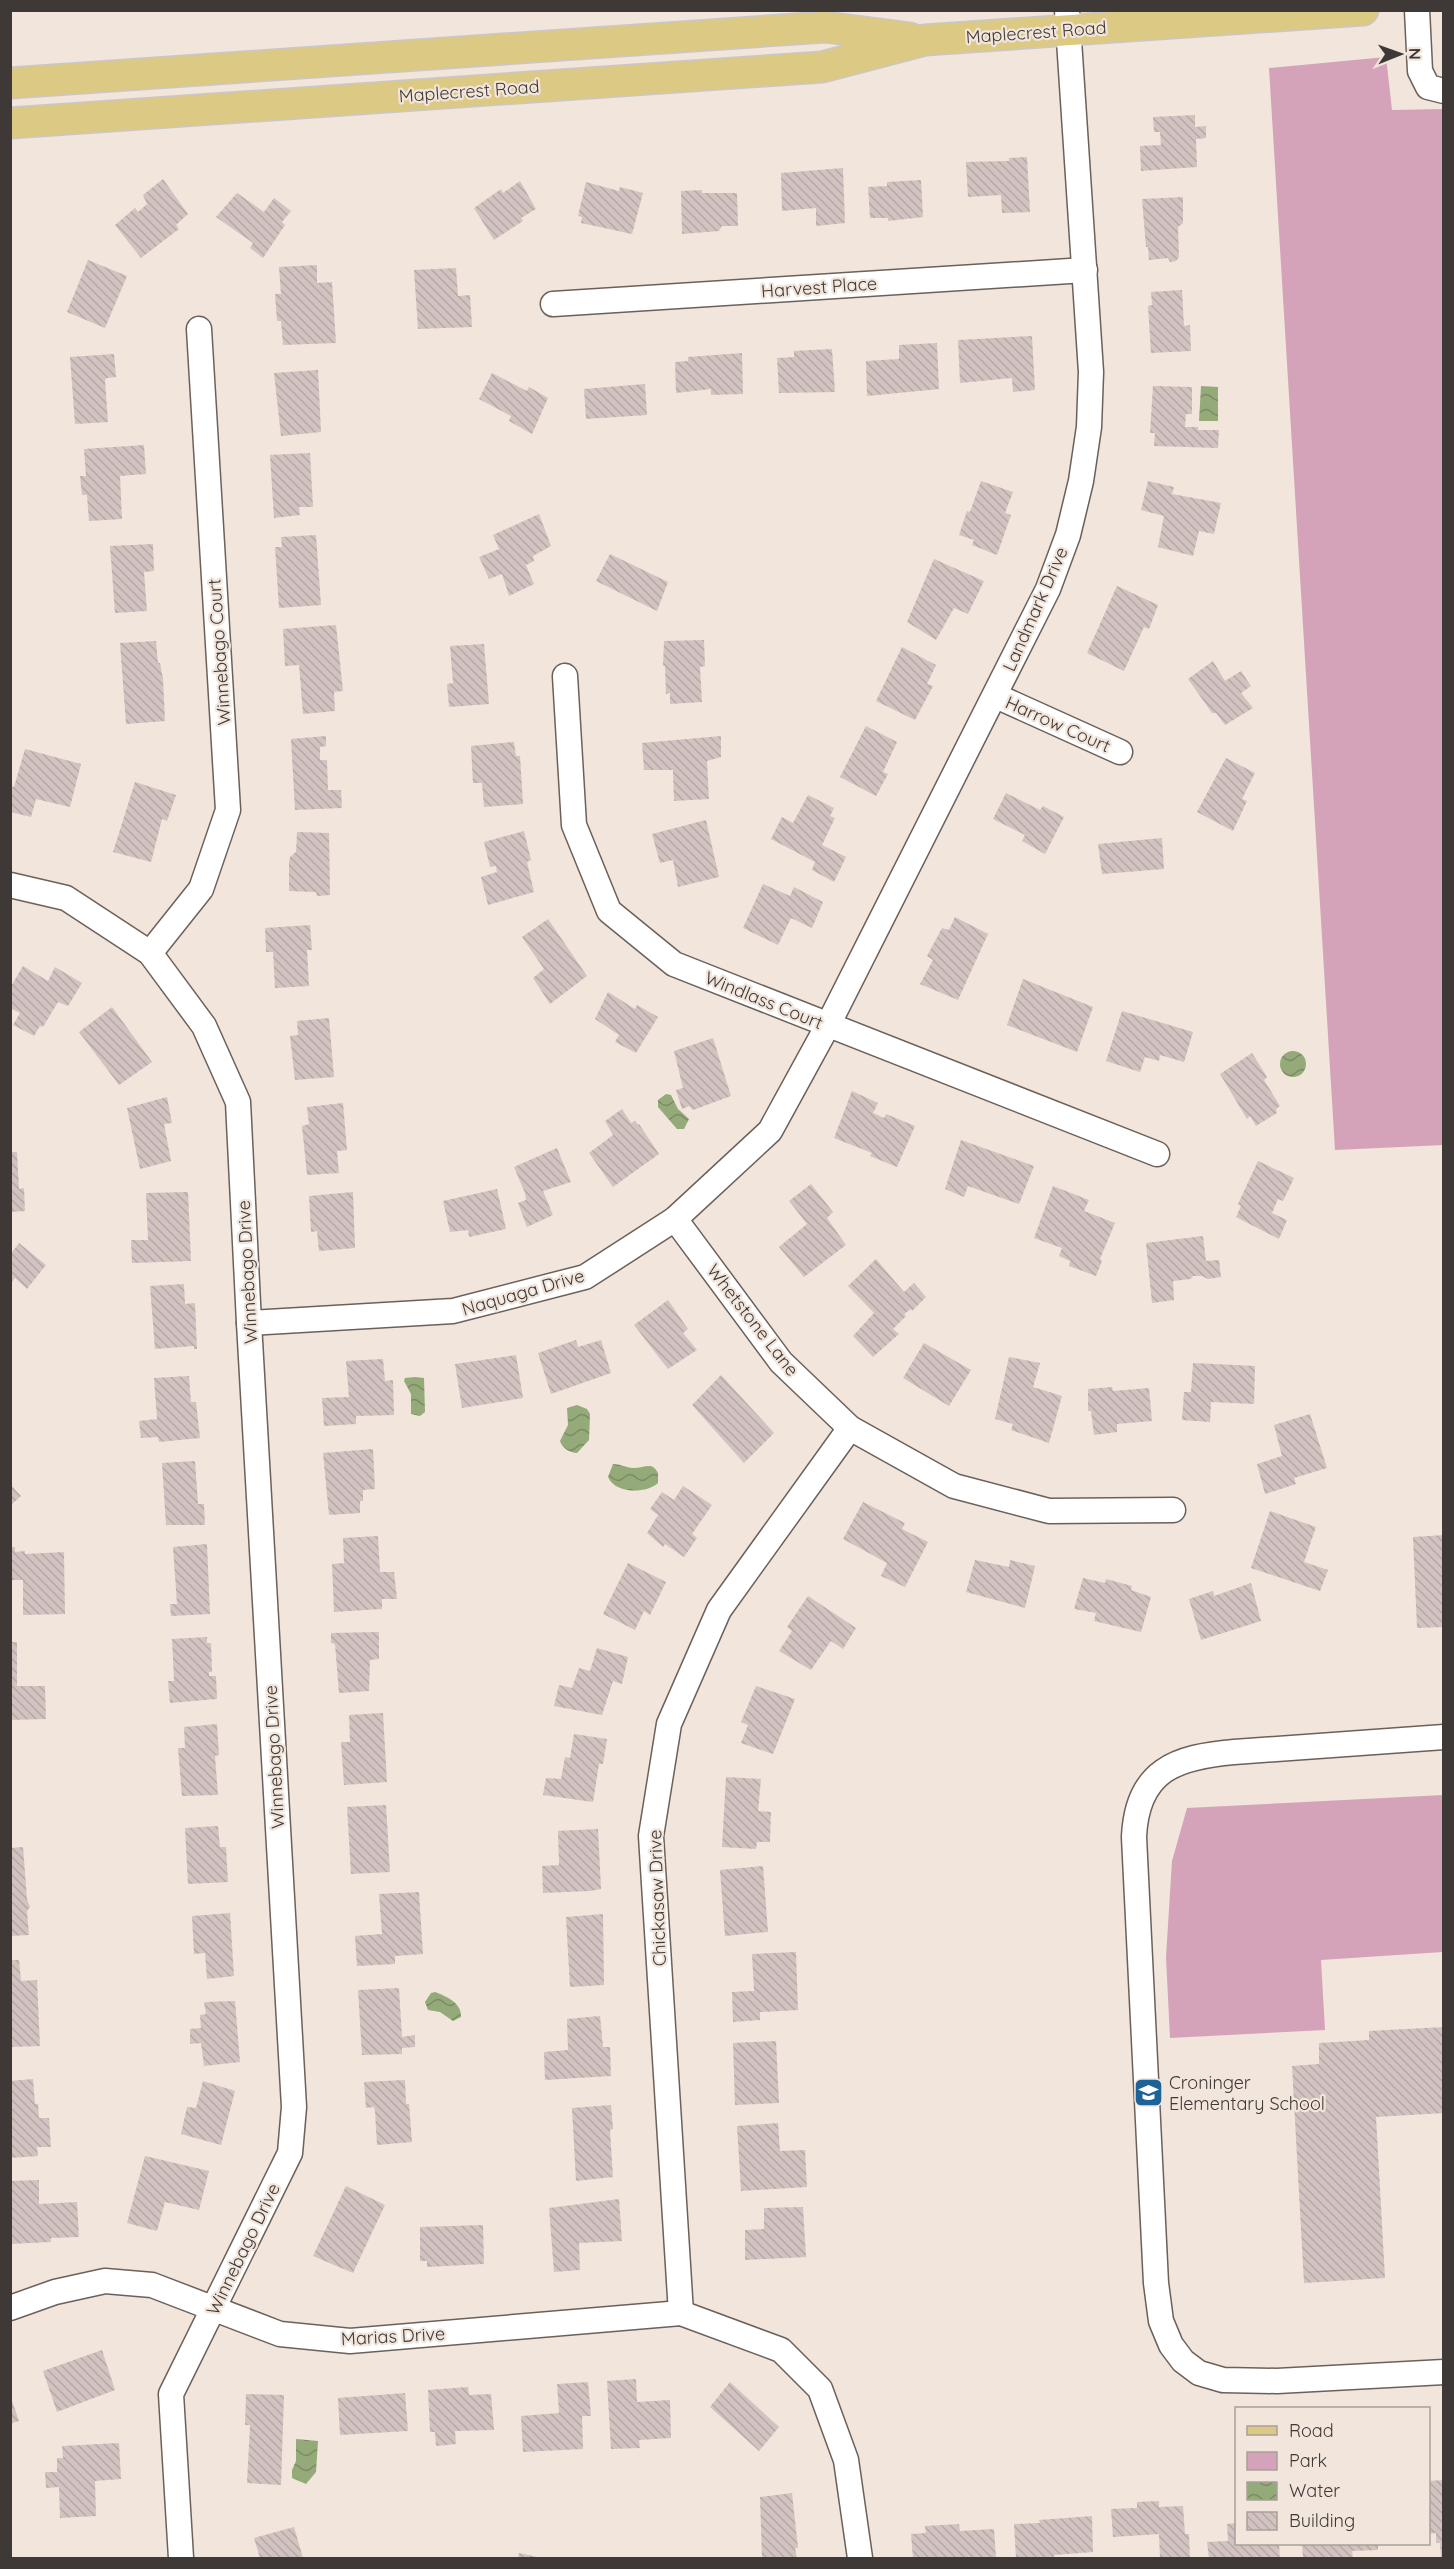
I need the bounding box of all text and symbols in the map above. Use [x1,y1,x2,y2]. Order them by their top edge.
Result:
street label: Maplecrest Road [965,16,1107,48]
north arrow [1370,24,1430,84]
text: N [1405,48,1425,60]
street label: Maplecrest Road [398,75,540,107]
street label: Harvest Place [760,271,878,303]
street label: Landmark Drive [997,543,1073,675]
street label: Winnebago Court [202,578,236,726]
street label: Harrow Court [1002,691,1114,757]
street label: Windlass Court [702,966,826,1034]
street label: Winnebago Drive [232,1199,262,1345]
street label: Whetstone Lane [702,1259,804,1381]
street label: Naquaga Drive [459,1264,587,1320]
street label: Winnebago Drive [259,1684,289,1830]
street label: Chickasaw Drive [643,1829,671,1967]
place label: Croninger Elementary School [1169,2071,1325,2115]
school or university icon: Croninger Elementary School [1132,2076,1164,2108]
street label: Winnebago Drive [201,2179,285,2319]
street label: Marias Drive [340,2322,446,2350]
legend [1235,2407,1430,2545]
text: Road [1289,2419,1334,2442]
text: Park [1289,2449,1327,2472]
text: Water [1289,2479,1340,2502]
text: Building [1289,2509,1355,2532]

